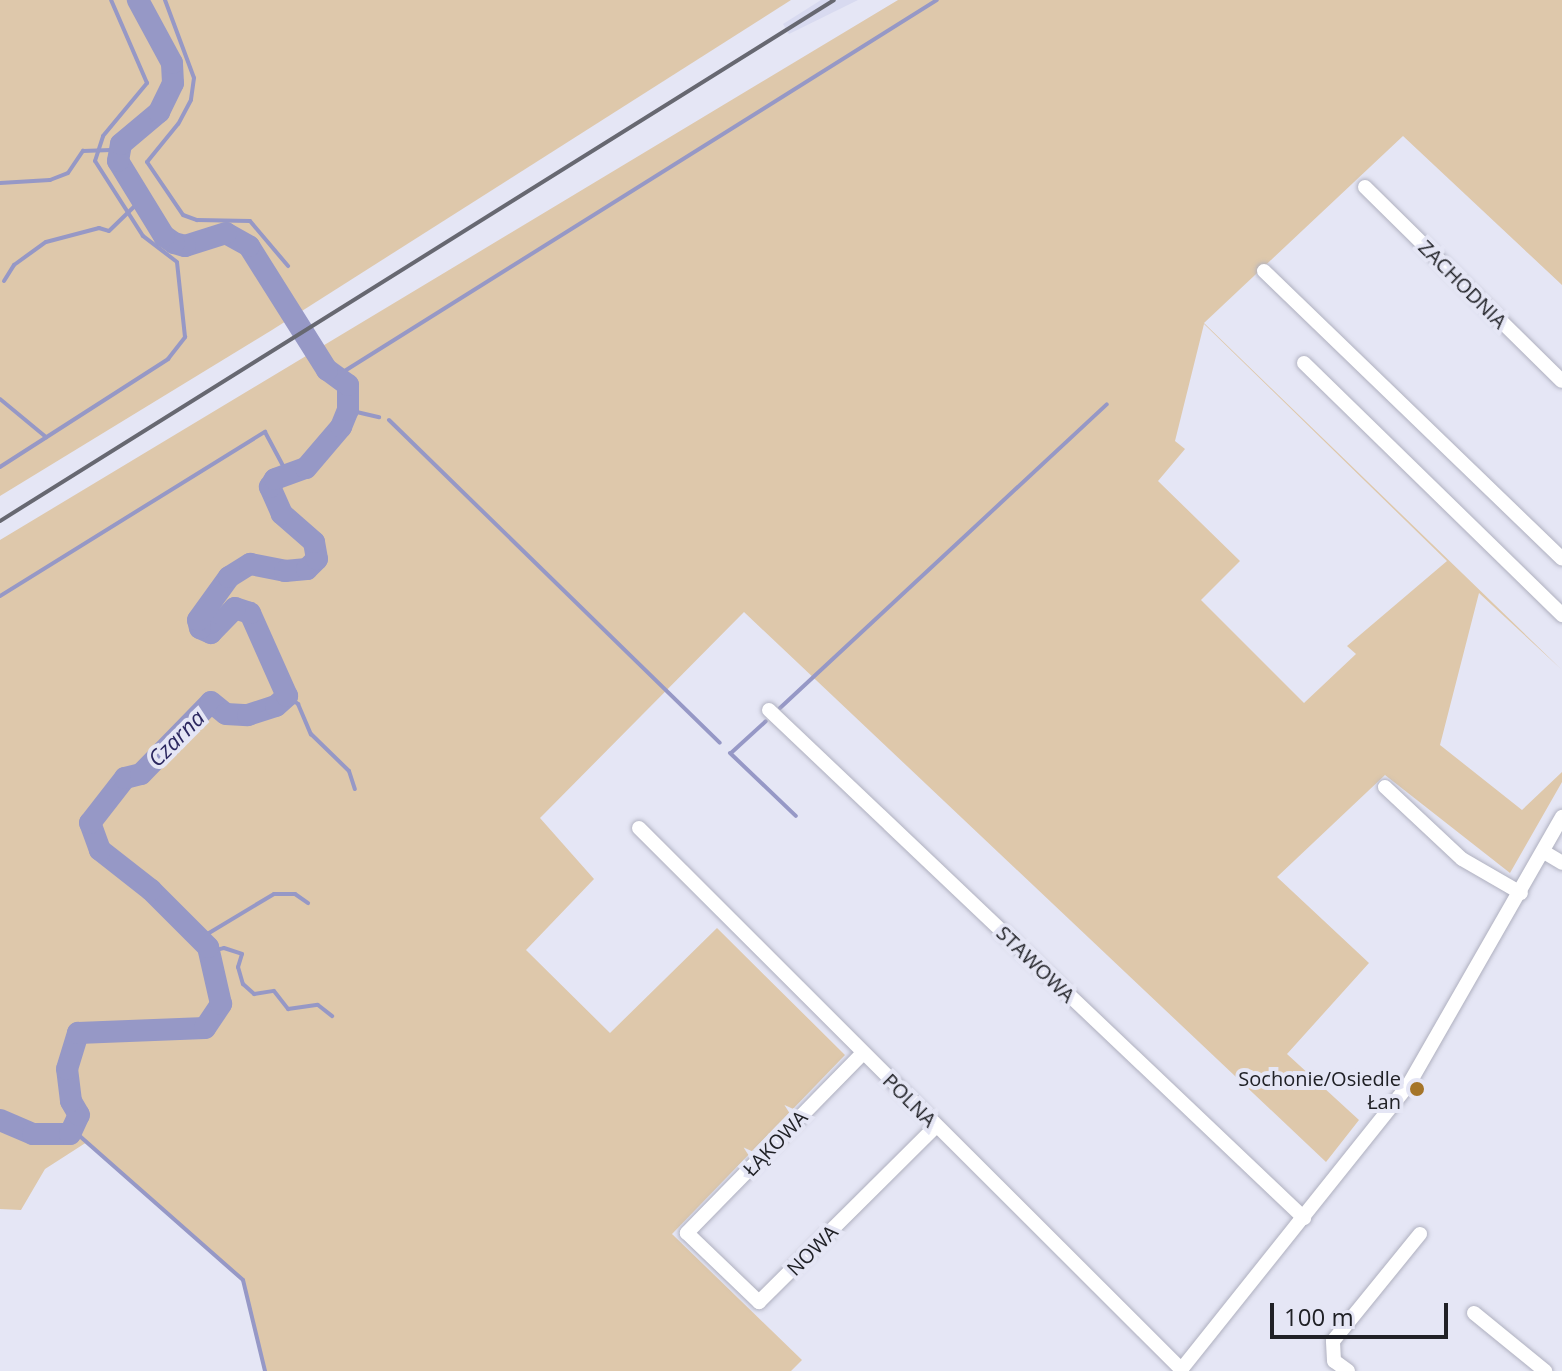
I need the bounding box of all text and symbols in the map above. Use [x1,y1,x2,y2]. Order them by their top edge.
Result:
street label: ZACHODNIA [1414,235,1512,333]
water label: Czarna [142,704,210,772]
street label: STAWOWA [992,921,1080,1007]
place label: Sochonie/Osiedle Łan [1238,1066,1401,1113]
street label: POLNA [878,1068,942,1132]
marker: Sochonie/Osiedle Łan [1408,1080,1426,1098]
street label: ŁĄKOWA [738,1105,812,1181]
street label: NOWA [782,1220,842,1280]
scale bar [1274,1287,1452,1337]
text: 100 m [1284,1300,1354,1333]

